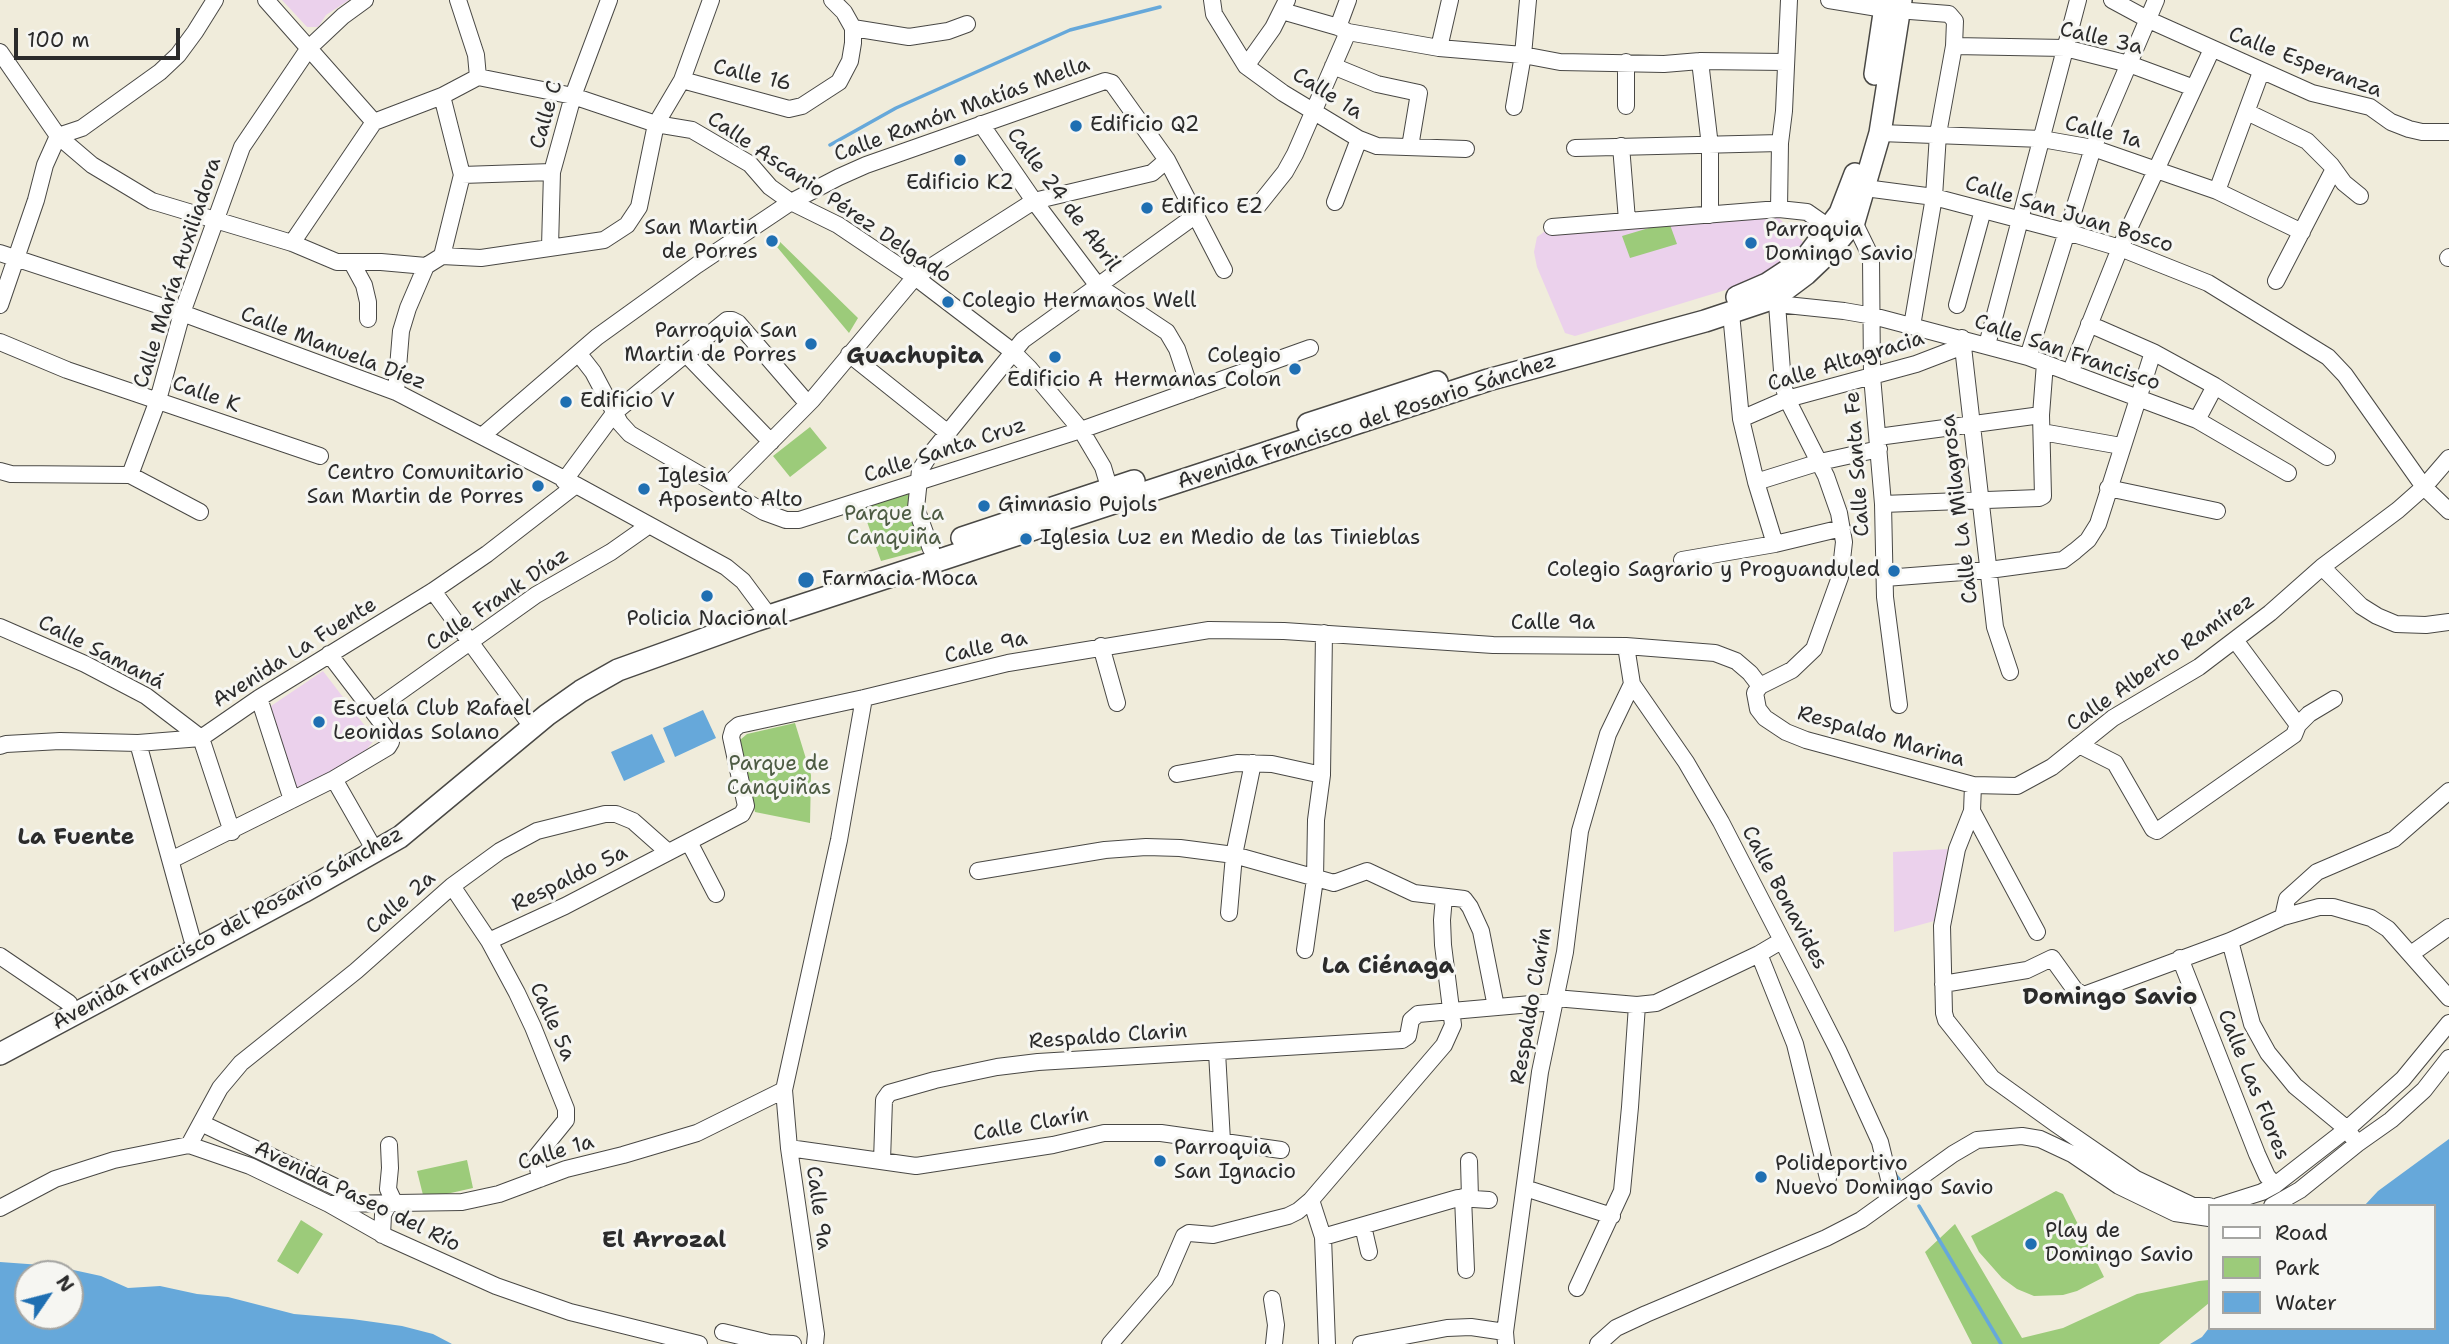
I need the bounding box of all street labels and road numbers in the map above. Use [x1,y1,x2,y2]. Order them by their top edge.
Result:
street label: Calle 3a [2057,17,2145,61]
street label: Calle Esperanza [2225,22,2385,104]
street label: Calle Ramón Matías Mella [831,52,1093,168]
street label: Calle 16 [710,55,794,97]
street label: Calle 1a [1287,63,1367,125]
street label: Calle C [525,78,569,152]
street label: Calle Ascanio Pérez Delgado [702,107,956,289]
street label: Calle 1a [2062,111,2144,155]
street label: Calle 24 de Abril [1001,123,1125,277]
street label: Calle María Auxiliadora [129,155,227,391]
street label: Calle San Juan Bosco [1962,171,2176,259]
street label: Calle Manuela Díez [237,302,429,396]
street label: Calle San Francisco [1971,309,2163,397]
street label: Calle Altagracia [1765,326,1927,398]
street label: Avenida Francisco del Rosario Sánchez [1174,349,1560,495]
street label: Calle K [169,371,243,419]
street label: Calle Santa Fe [1840,390,1876,538]
street label: Calle Santa Cruz [861,413,1029,489]
street label: Calle La Milagrosa [1936,413,1984,605]
street label: Calle Frank Díaz [422,543,574,657]
street label: Calle Alberto Ramírez [2062,589,2260,737]
street label: Avenida La Fuente [208,592,382,714]
street label: Calle Samaná [34,610,168,696]
street label: Calle 9a [1511,611,1595,637]
street label: Calle 9a [942,626,1030,670]
street label: Respaldo Marina [1794,701,1968,773]
street label: Avenida Francisco del Rosario Sánchez [48,822,408,1036]
street label: Calle Bonavides [1736,822,1832,974]
street label: Respaldo 5a [508,840,632,918]
street label: Calle 2a [361,866,441,940]
street label: Respaldo Clarín [1506,926,1558,1086]
street label: Calle 5a [524,979,580,1065]
street label: Calle Las Flores [2211,1006,2295,1164]
street label: Respaldo Clarin [1028,1019,1188,1055]
street label: Calle Clarín [971,1102,1091,1148]
street label: Calle 1a [515,1130,597,1176]
street label: Avenida Paseo del Río [250,1136,464,1258]
street label: Calle 9a [800,1164,836,1252]

